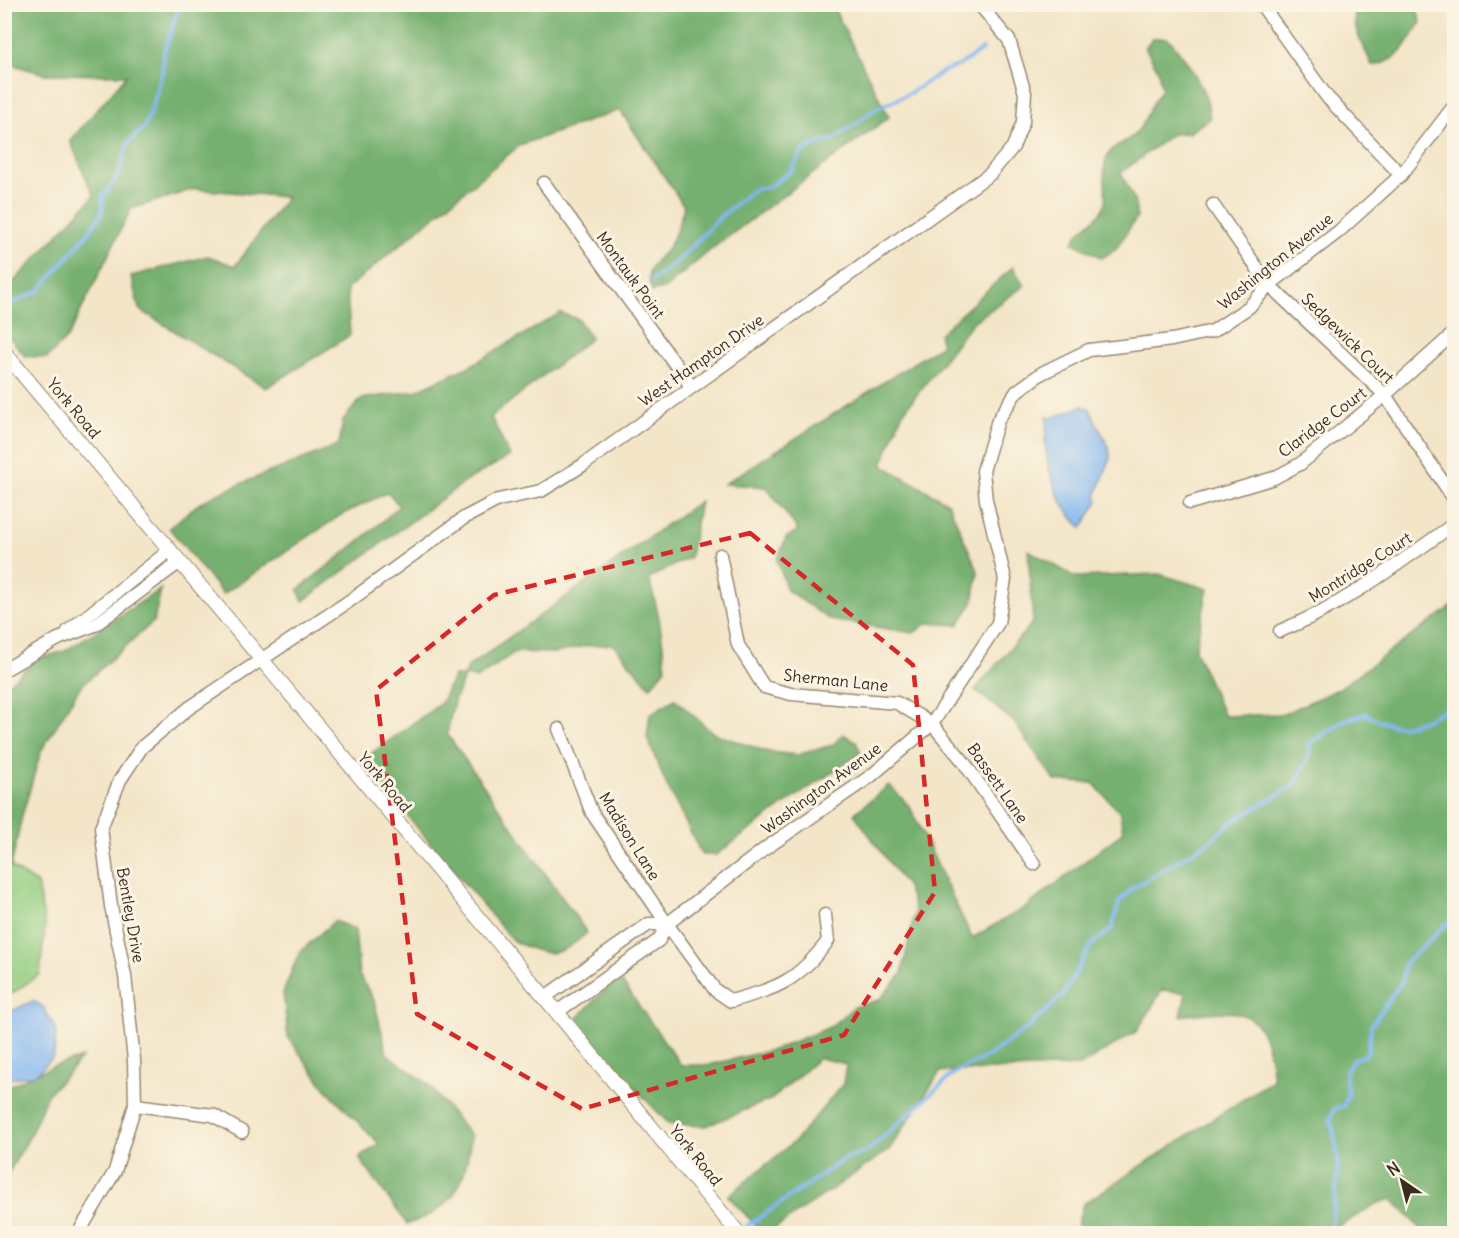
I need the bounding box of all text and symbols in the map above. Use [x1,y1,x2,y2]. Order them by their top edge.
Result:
street label: Washington Avenue [1213,208,1337,314]
street label: Montauk Point [593,227,670,323]
street label: Sedgewick Court [1297,289,1399,388]
street label: West Hampton Drive [635,309,767,411]
street label: York Road [43,374,105,442]
street label: Claridge Court [1274,382,1370,462]
street label: Montridge Court [1305,527,1416,607]
street label: Sherman Lane [783,665,889,695]
street label: Washington Avenue [757,738,885,838]
street label: Bassett Lane [963,739,1033,827]
street label: York Road [354,748,416,816]
street label: Madison Lane [595,788,665,884]
street label: Bentley Drive [113,866,149,964]
street label: York Road [665,1120,727,1190]
north arrow [1372,1151,1432,1211]
text: N [1383,1157,1404,1180]

